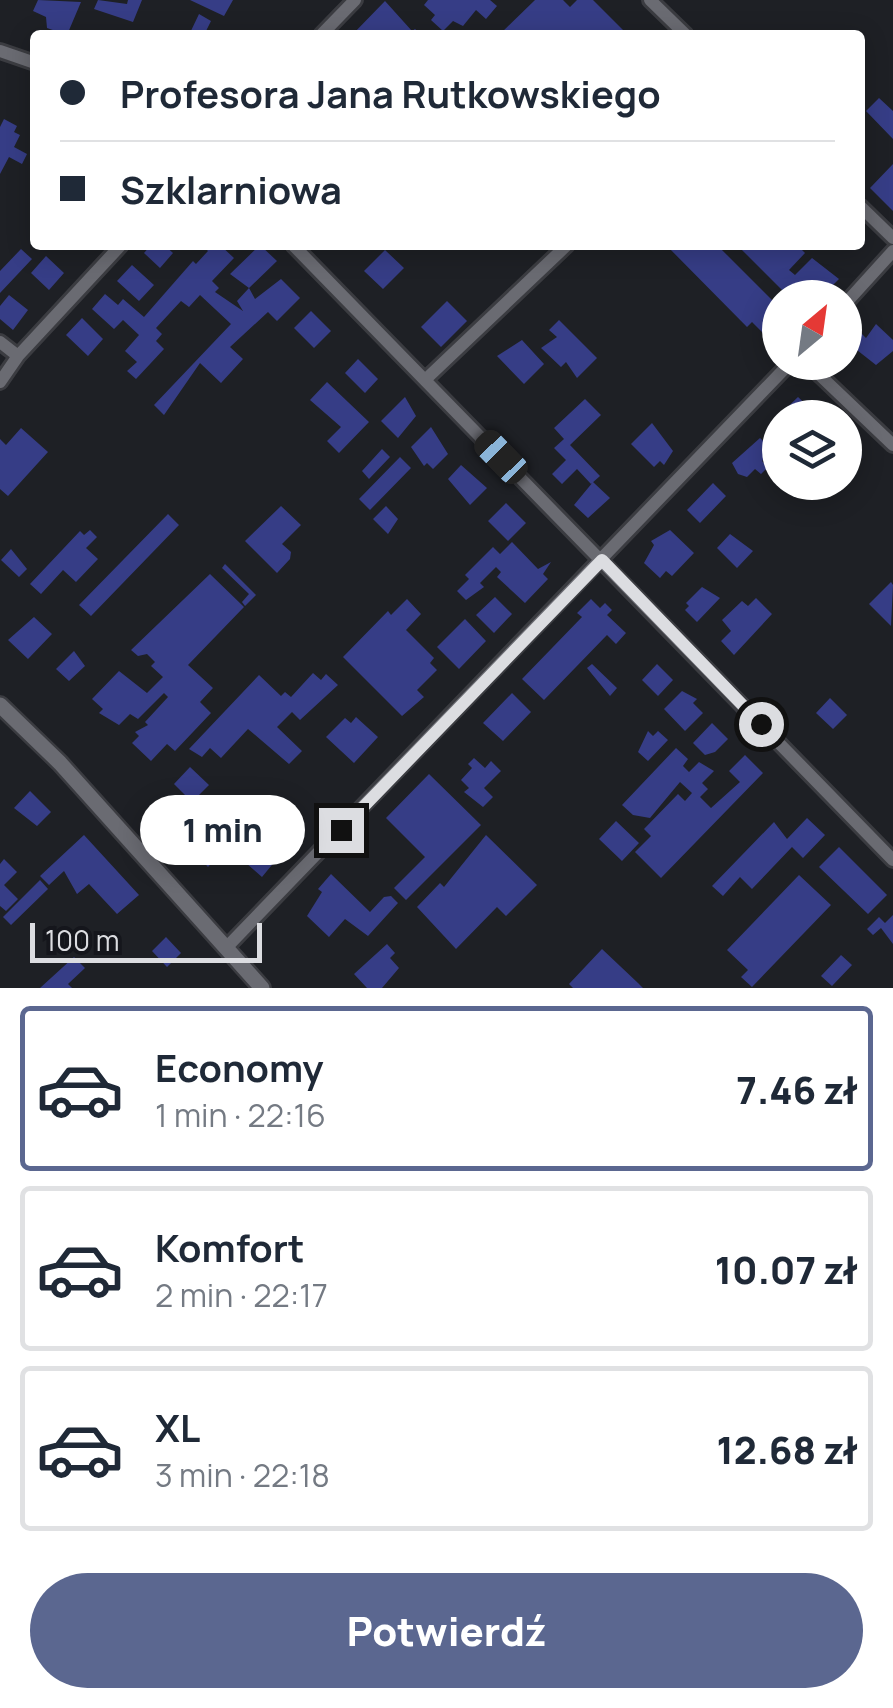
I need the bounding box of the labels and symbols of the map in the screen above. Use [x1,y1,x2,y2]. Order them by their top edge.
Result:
north arrow [762,280,862,380]
car [469,425,533,489]
route start [739,702,784,747]
callout: 1 min [141,795,306,865]
route end [319,808,364,853]
scale bar [30,918,262,963]

